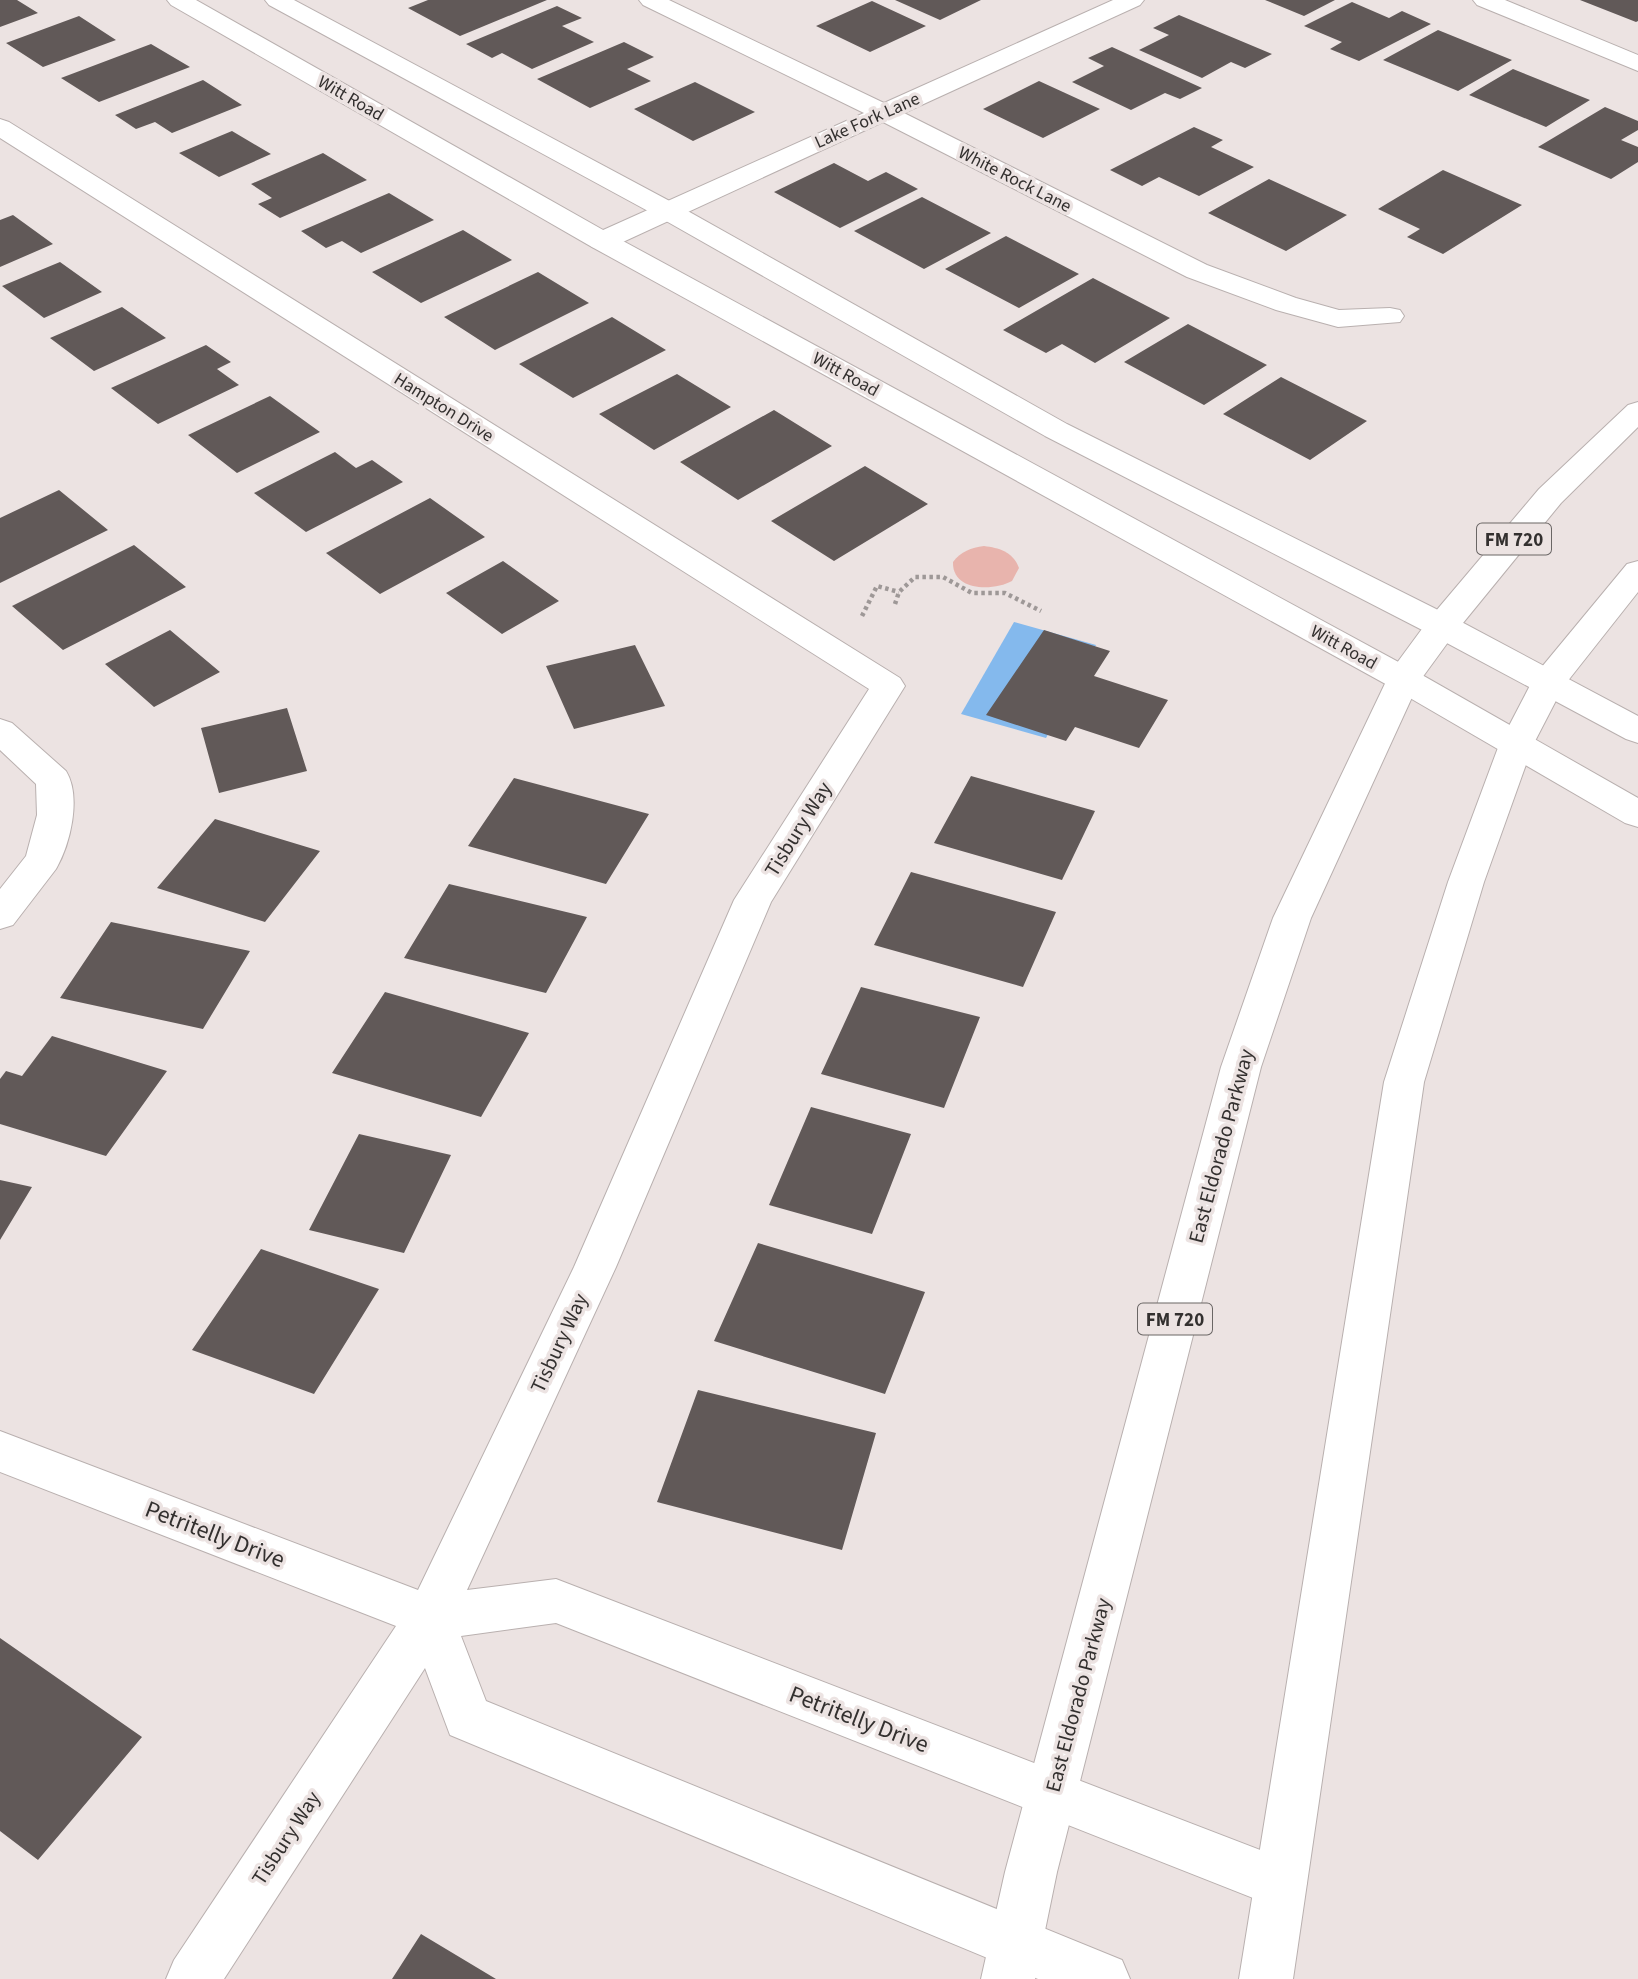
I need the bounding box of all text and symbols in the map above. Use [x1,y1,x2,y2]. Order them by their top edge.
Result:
street label: Witt Road [313,69,388,127]
street label: Lake Fork Lane [811,86,924,155]
street label: White Rock Lane [954,140,1076,219]
street label: Witt Road [808,346,884,403]
street label: Hampton Drive [389,367,499,448]
road number: FM 720 [1477,524,1551,554]
street label: Witt Road [1306,619,1382,676]
street label: Tisbury Way [757,776,839,882]
street label: East Eldorado Parkway [1181,1045,1261,1246]
street label: Tisbury Way [523,1288,595,1398]
road number: FM 720 [1138,1303,1212,1334]
street label: Petritelly Drive [140,1492,290,1577]
street label: East Eldorado Parkway [1038,1594,1118,1795]
street label: Petritelly Drive [784,1677,934,1762]
street label: Tisbury Way [244,1785,328,1891]

